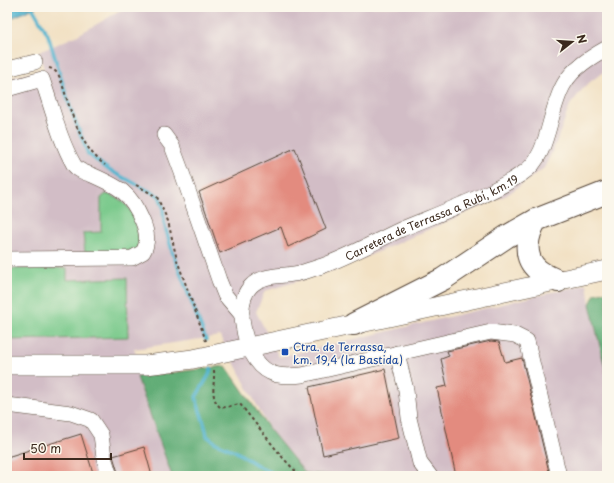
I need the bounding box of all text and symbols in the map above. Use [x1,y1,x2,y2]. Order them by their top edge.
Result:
north arrow [552,22,592,62]
text: N [573,32,592,46]
street label: Carretera de Terrassa a Rubí, km.19 [342,170,521,264]
place label: Ctra. de Terrassa, km. 19,4 (la Bastida) [293,338,403,368]
marker: Ctra. de Terrassa, km. 19,4 (la Bastida) [280,347,290,357]
scale bar [24,435,111,461]
text: 50 m [30,439,61,457]

